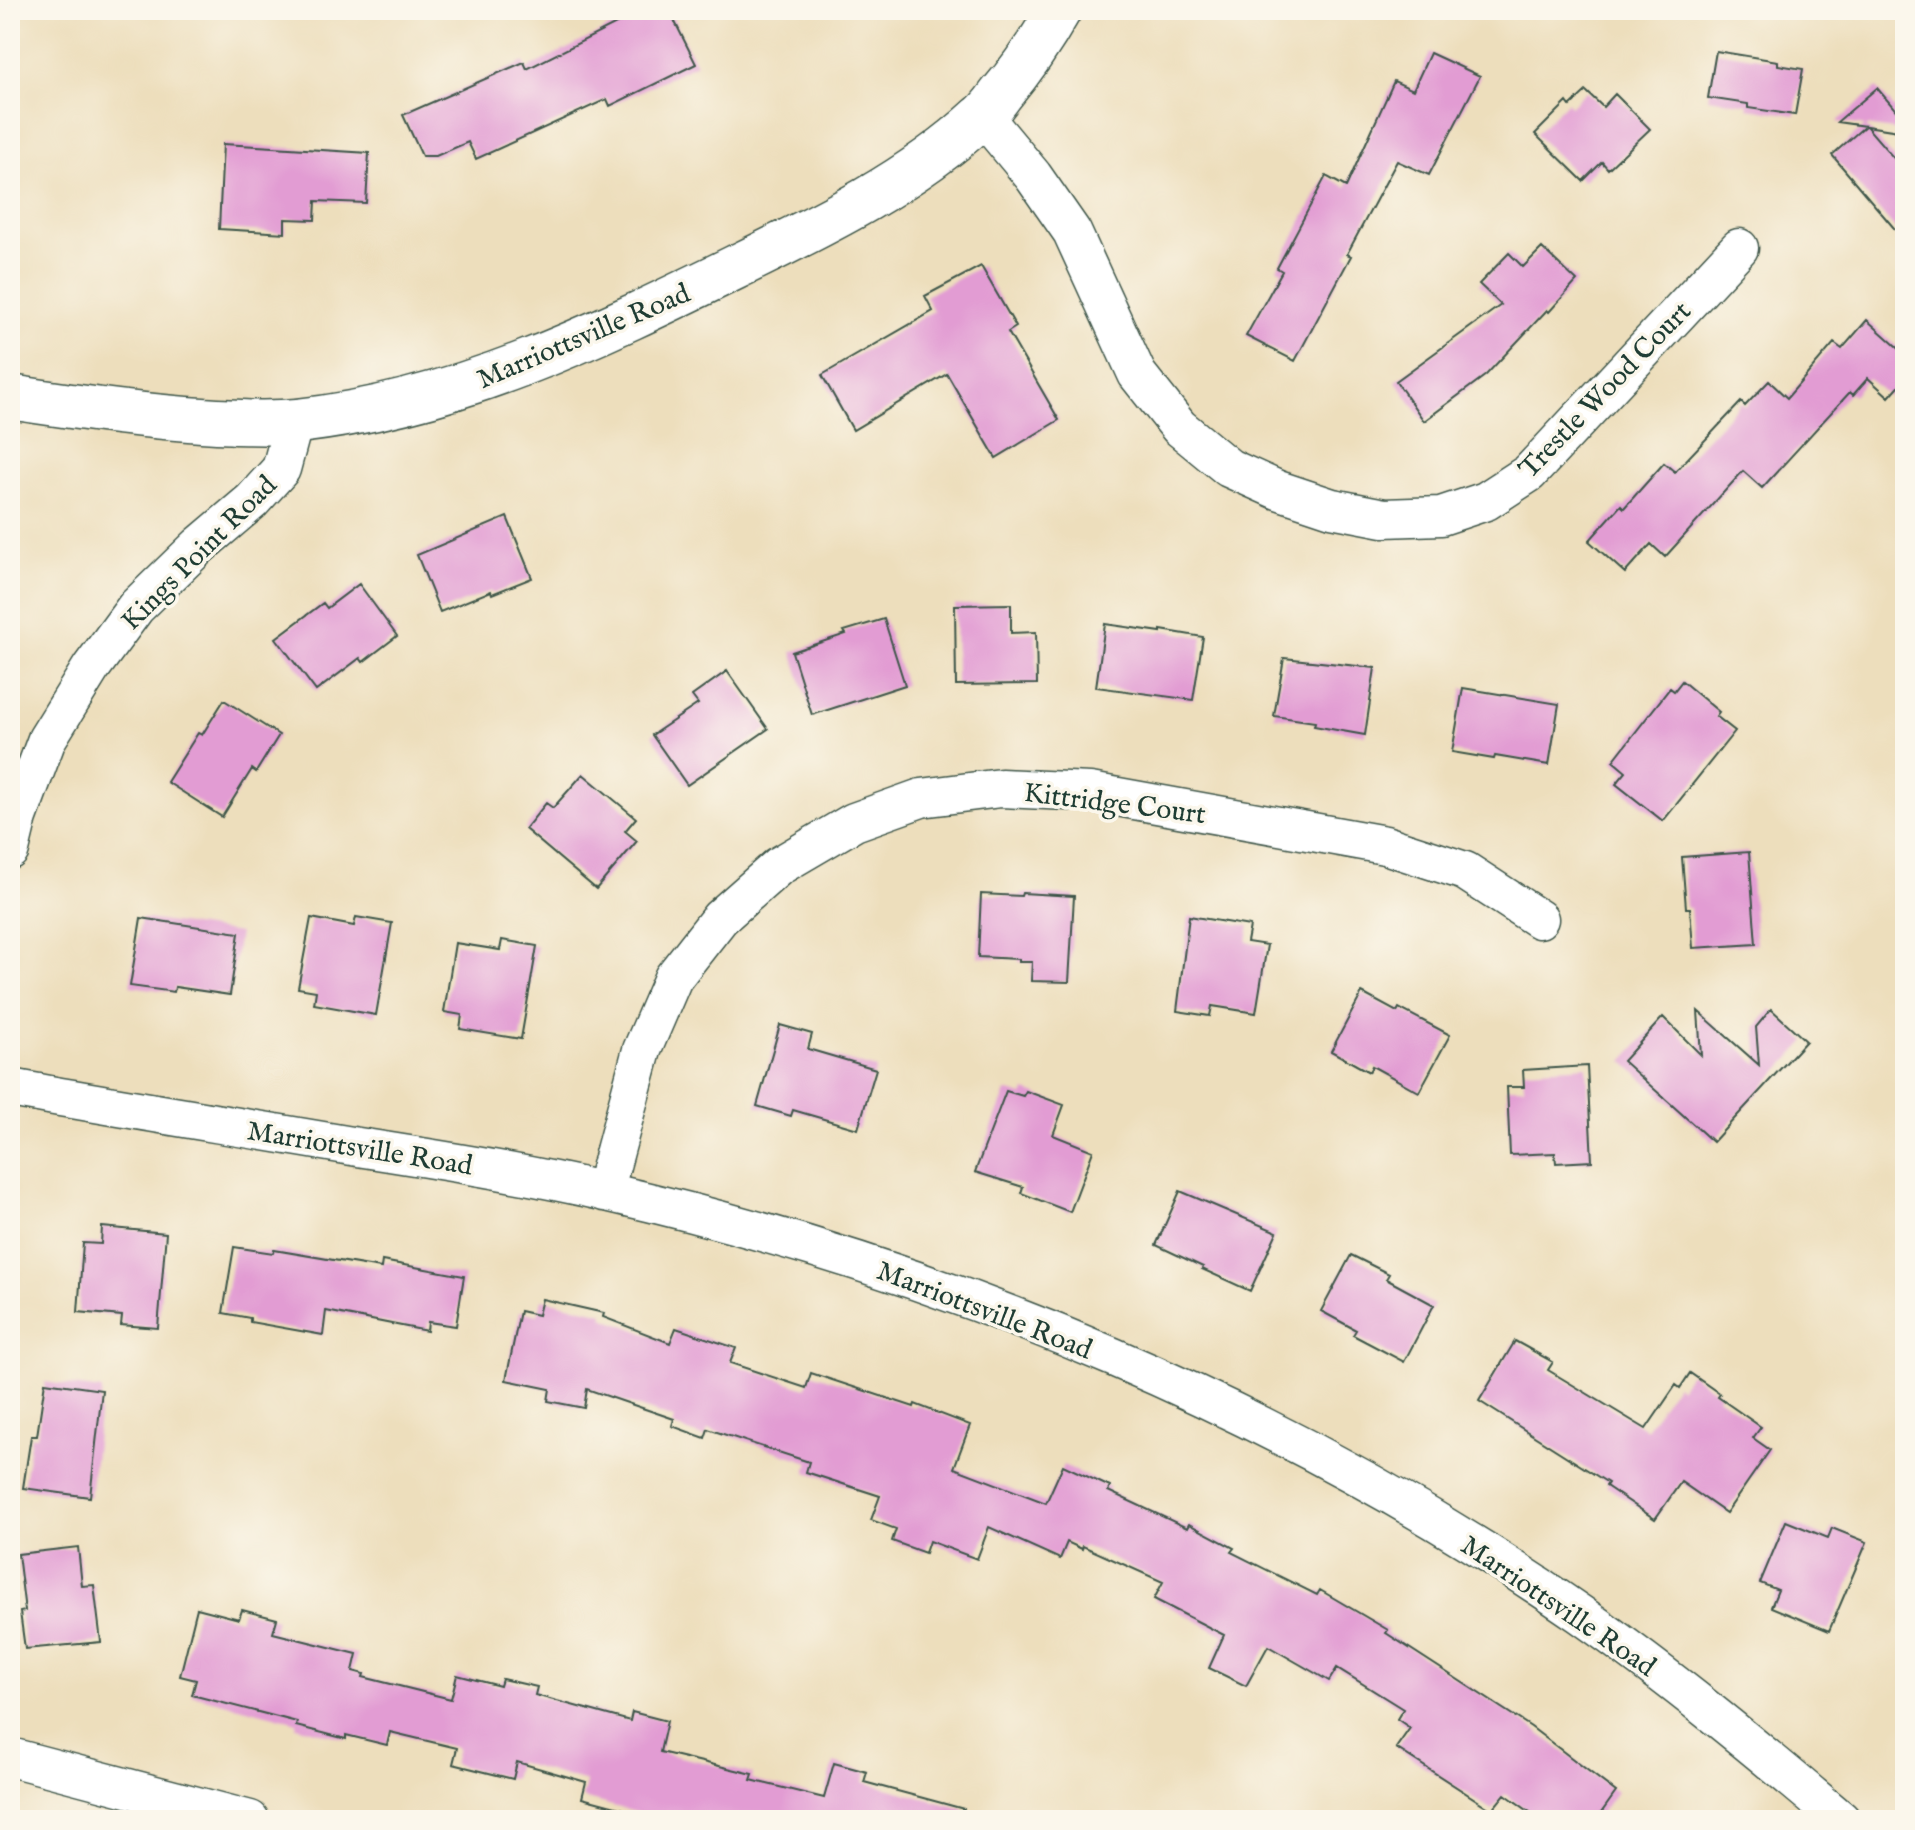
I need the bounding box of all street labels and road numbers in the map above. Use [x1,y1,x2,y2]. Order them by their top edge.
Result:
street label: Marriottsville Road [472,277,696,398]
street label: Trestle Wood Court [1512,294,1700,487]
street label: Kings Point Road [115,469,285,639]
street label: Kittridge Court [1022,776,1208,833]
street label: Marriottsville Road [244,1114,475,1185]
street label: Marriottsville Road [871,1254,1097,1369]
street label: Marriottsville Road [1453,1529,1662,1685]

